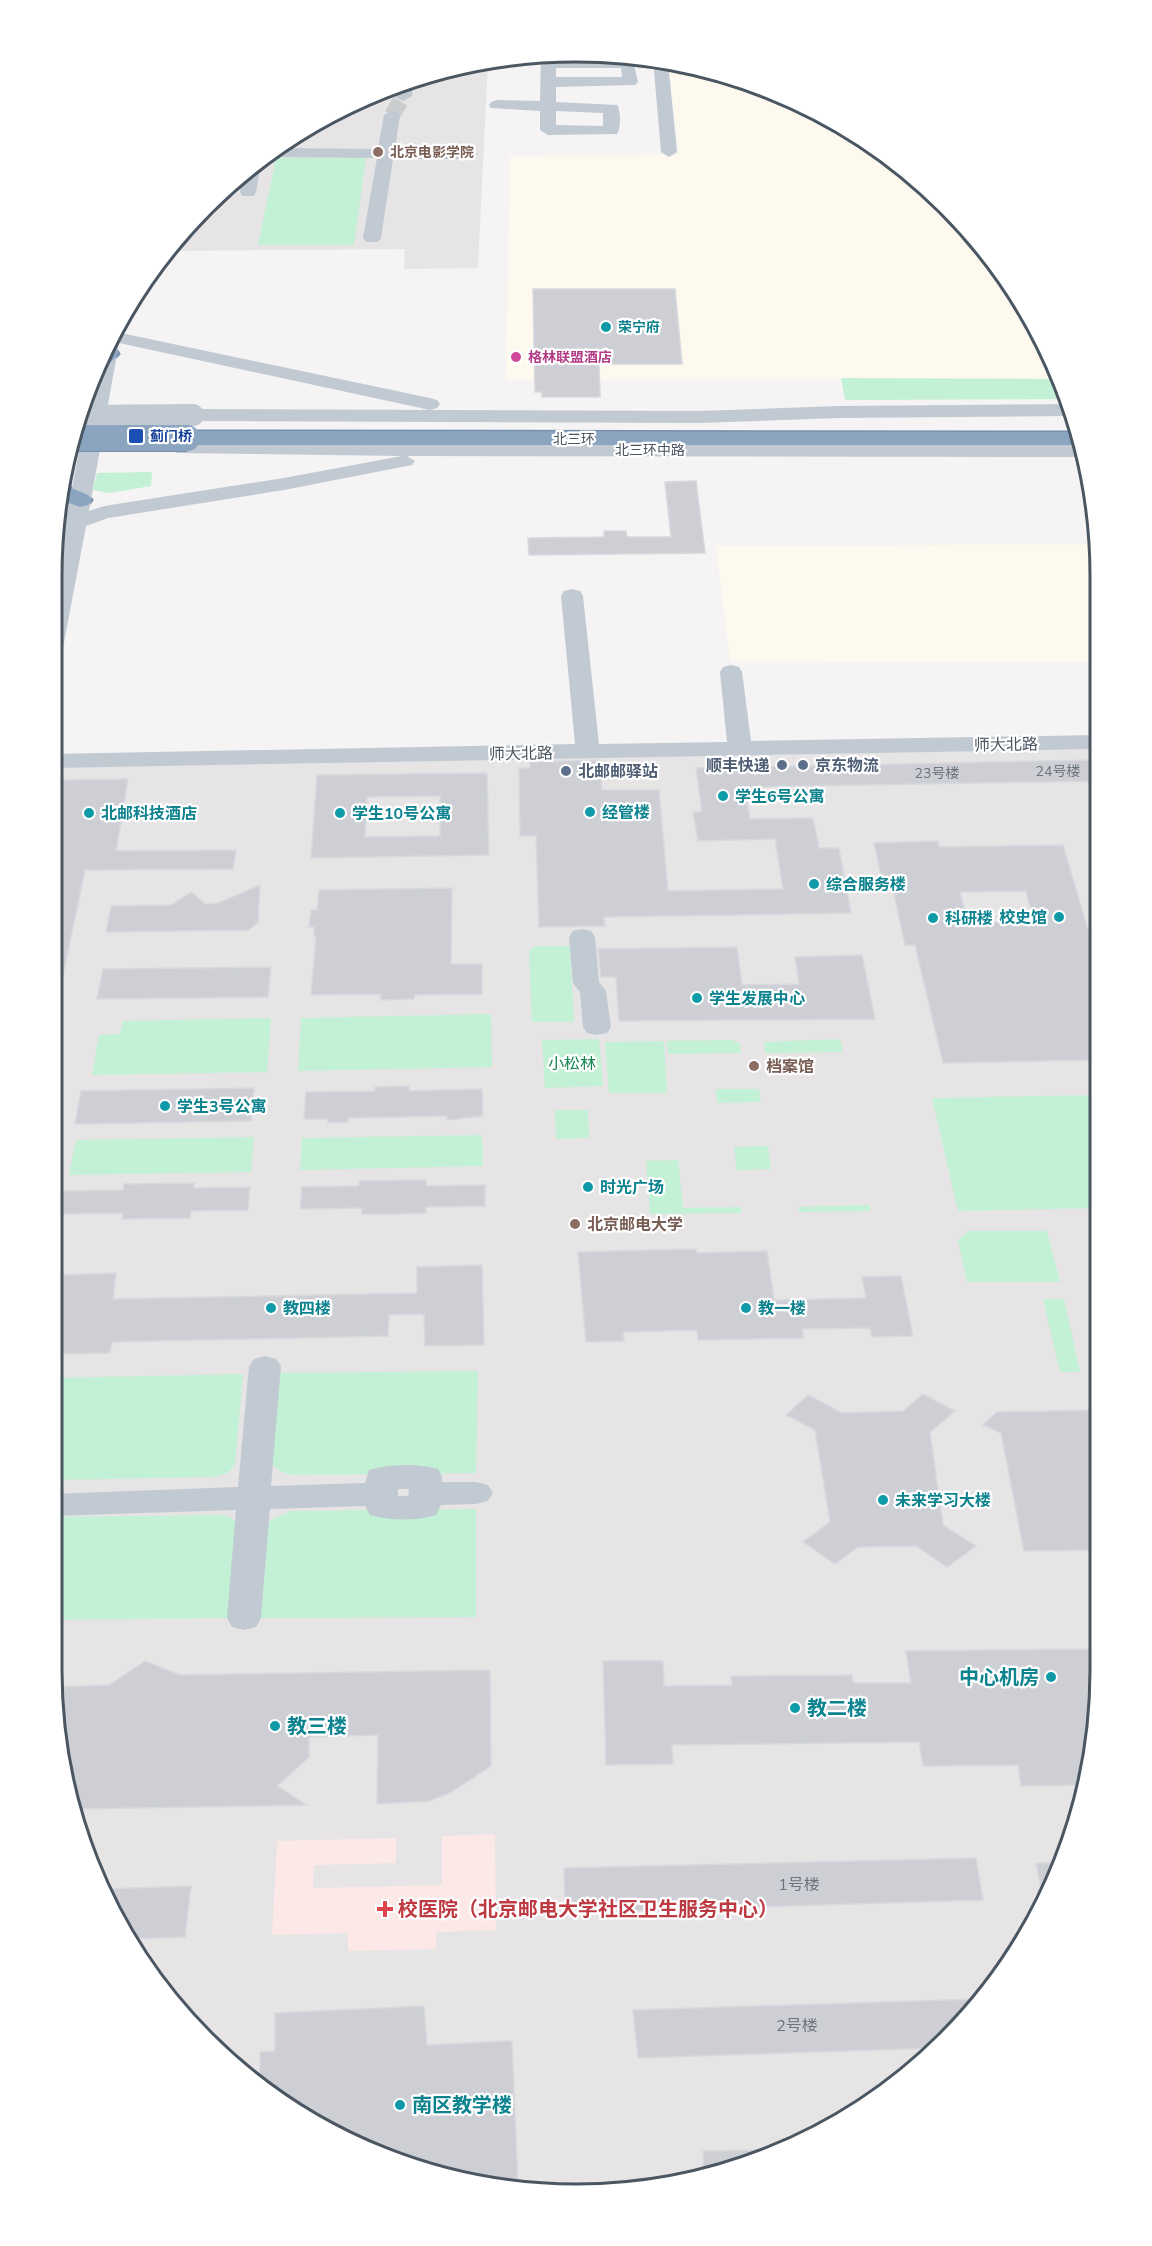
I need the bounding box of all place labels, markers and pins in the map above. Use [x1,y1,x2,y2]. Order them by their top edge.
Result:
place label: 北京电影学院 [390,143,474,162]
marker: 北京电影学院 [371,145,385,159]
place label: 荣宁府 [618,318,660,337]
marker: 荣宁府 [599,320,613,334]
place label: 格林联盟酒店 [528,348,612,367]
marker: 格林联盟酒店 [509,350,523,364]
marker: 蓟门桥 [127,427,145,445]
place label: 蓟门桥 [150,427,192,446]
place label: 顺丰快递 [706,755,770,777]
place label: 京东物流 [815,755,879,777]
marker: 顺丰快递 [775,758,789,772]
marker: 京东物流 [796,758,810,772]
place label: 北邮邮驿站 [578,761,658,783]
marker: 北邮邮驿站 [559,764,573,778]
place label: 学生6号公寓 [735,786,825,808]
marker: 学生6号公寓 [716,789,730,803]
place label: 经管楼 [602,802,650,824]
place label: 北邮科技酒店 [101,803,197,825]
place label: 学生10号公寓 [352,803,451,825]
marker: 经管楼 [583,805,597,819]
marker: 北邮科技酒店 [82,806,96,820]
marker: 学生10号公寓 [333,806,347,820]
place label: 综合服务楼 [826,874,906,896]
marker: 综合服务楼 [807,877,821,891]
place label: 校史馆 [999,907,1047,929]
place label: 科研楼 [945,908,993,930]
marker: 校史馆 [1052,910,1066,924]
marker: 科研楼 [926,911,940,925]
place label: 学生发展中心 [709,988,805,1010]
marker: 学生发展中心 [690,991,704,1005]
place label: 档案馆 [766,1056,814,1078]
marker: 档案馆 [747,1059,761,1073]
place label: 学生3号公寓 [177,1096,267,1118]
marker: 学生3号公寓 [158,1099,172,1113]
place label: 时光广场 [600,1177,664,1199]
marker: 时光广场 [581,1180,595,1194]
place label: 北京邮电大学 [587,1214,683,1236]
marker: 北京邮电大学 [568,1217,582,1231]
place label: 教四楼 [283,1298,331,1320]
place label: 教一楼 [758,1298,806,1320]
marker: 教四楼 [264,1301,278,1315]
marker: 教一楼 [739,1301,753,1315]
place label: 未来学习大楼 [895,1490,991,1512]
marker: 未来学习大楼 [876,1493,890,1507]
place label: 中心机房 [959,1664,1039,1691]
marker: 中心机房 [1044,1670,1058,1684]
place label: 教二楼 [807,1695,867,1722]
marker: 教二楼 [788,1701,802,1715]
place label: 教三楼 [287,1713,347,1740]
marker: 教三楼 [268,1719,282,1733]
place label: 校医院（北京邮电大学社区卫生服务中心） [398,1896,778,1923]
marker: 校医院（北京邮电大学社区卫生服务中心） [376,1900,394,1918]
place label: 南区教学楼 [412,2092,512,2119]
marker: 南区教学楼 [393,2098,407,2112]

